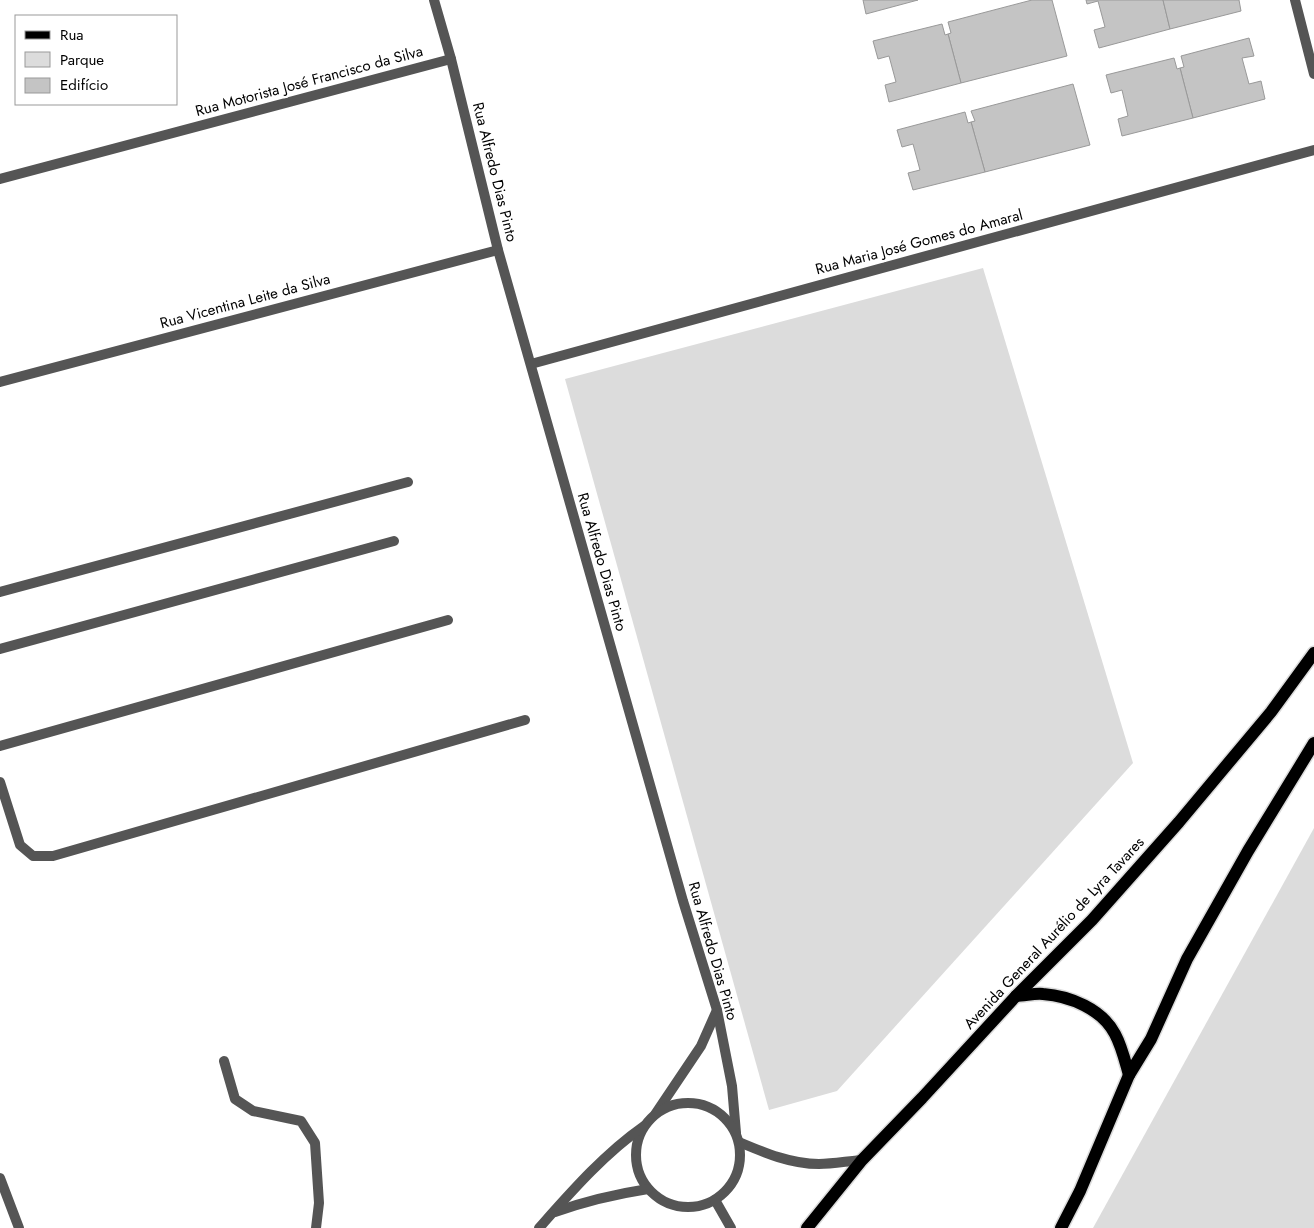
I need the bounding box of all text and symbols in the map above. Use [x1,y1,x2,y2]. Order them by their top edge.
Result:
legend [15,15,178,105]
text: Rua [60,24,84,46]
street label: Rua Motorista José Francisco da Silva [193,40,425,122]
text: Parque [60,49,104,71]
text: Edifício [60,74,108,96]
street label: Rua Alfredo Dias Pinto [467,100,523,244]
street label: Rua Maria José Gomes do Amaral [813,204,1025,280]
street label: Rua Vicentina Leite da Silva [157,268,333,334]
street label: Rua Alfredo Dias Pinto [572,490,632,634]
street label: Avenida General Aurélio de Lyra Tavares [959,832,1149,1034]
street label: Rua Alfredo Dias Pinto [683,879,743,1023]

